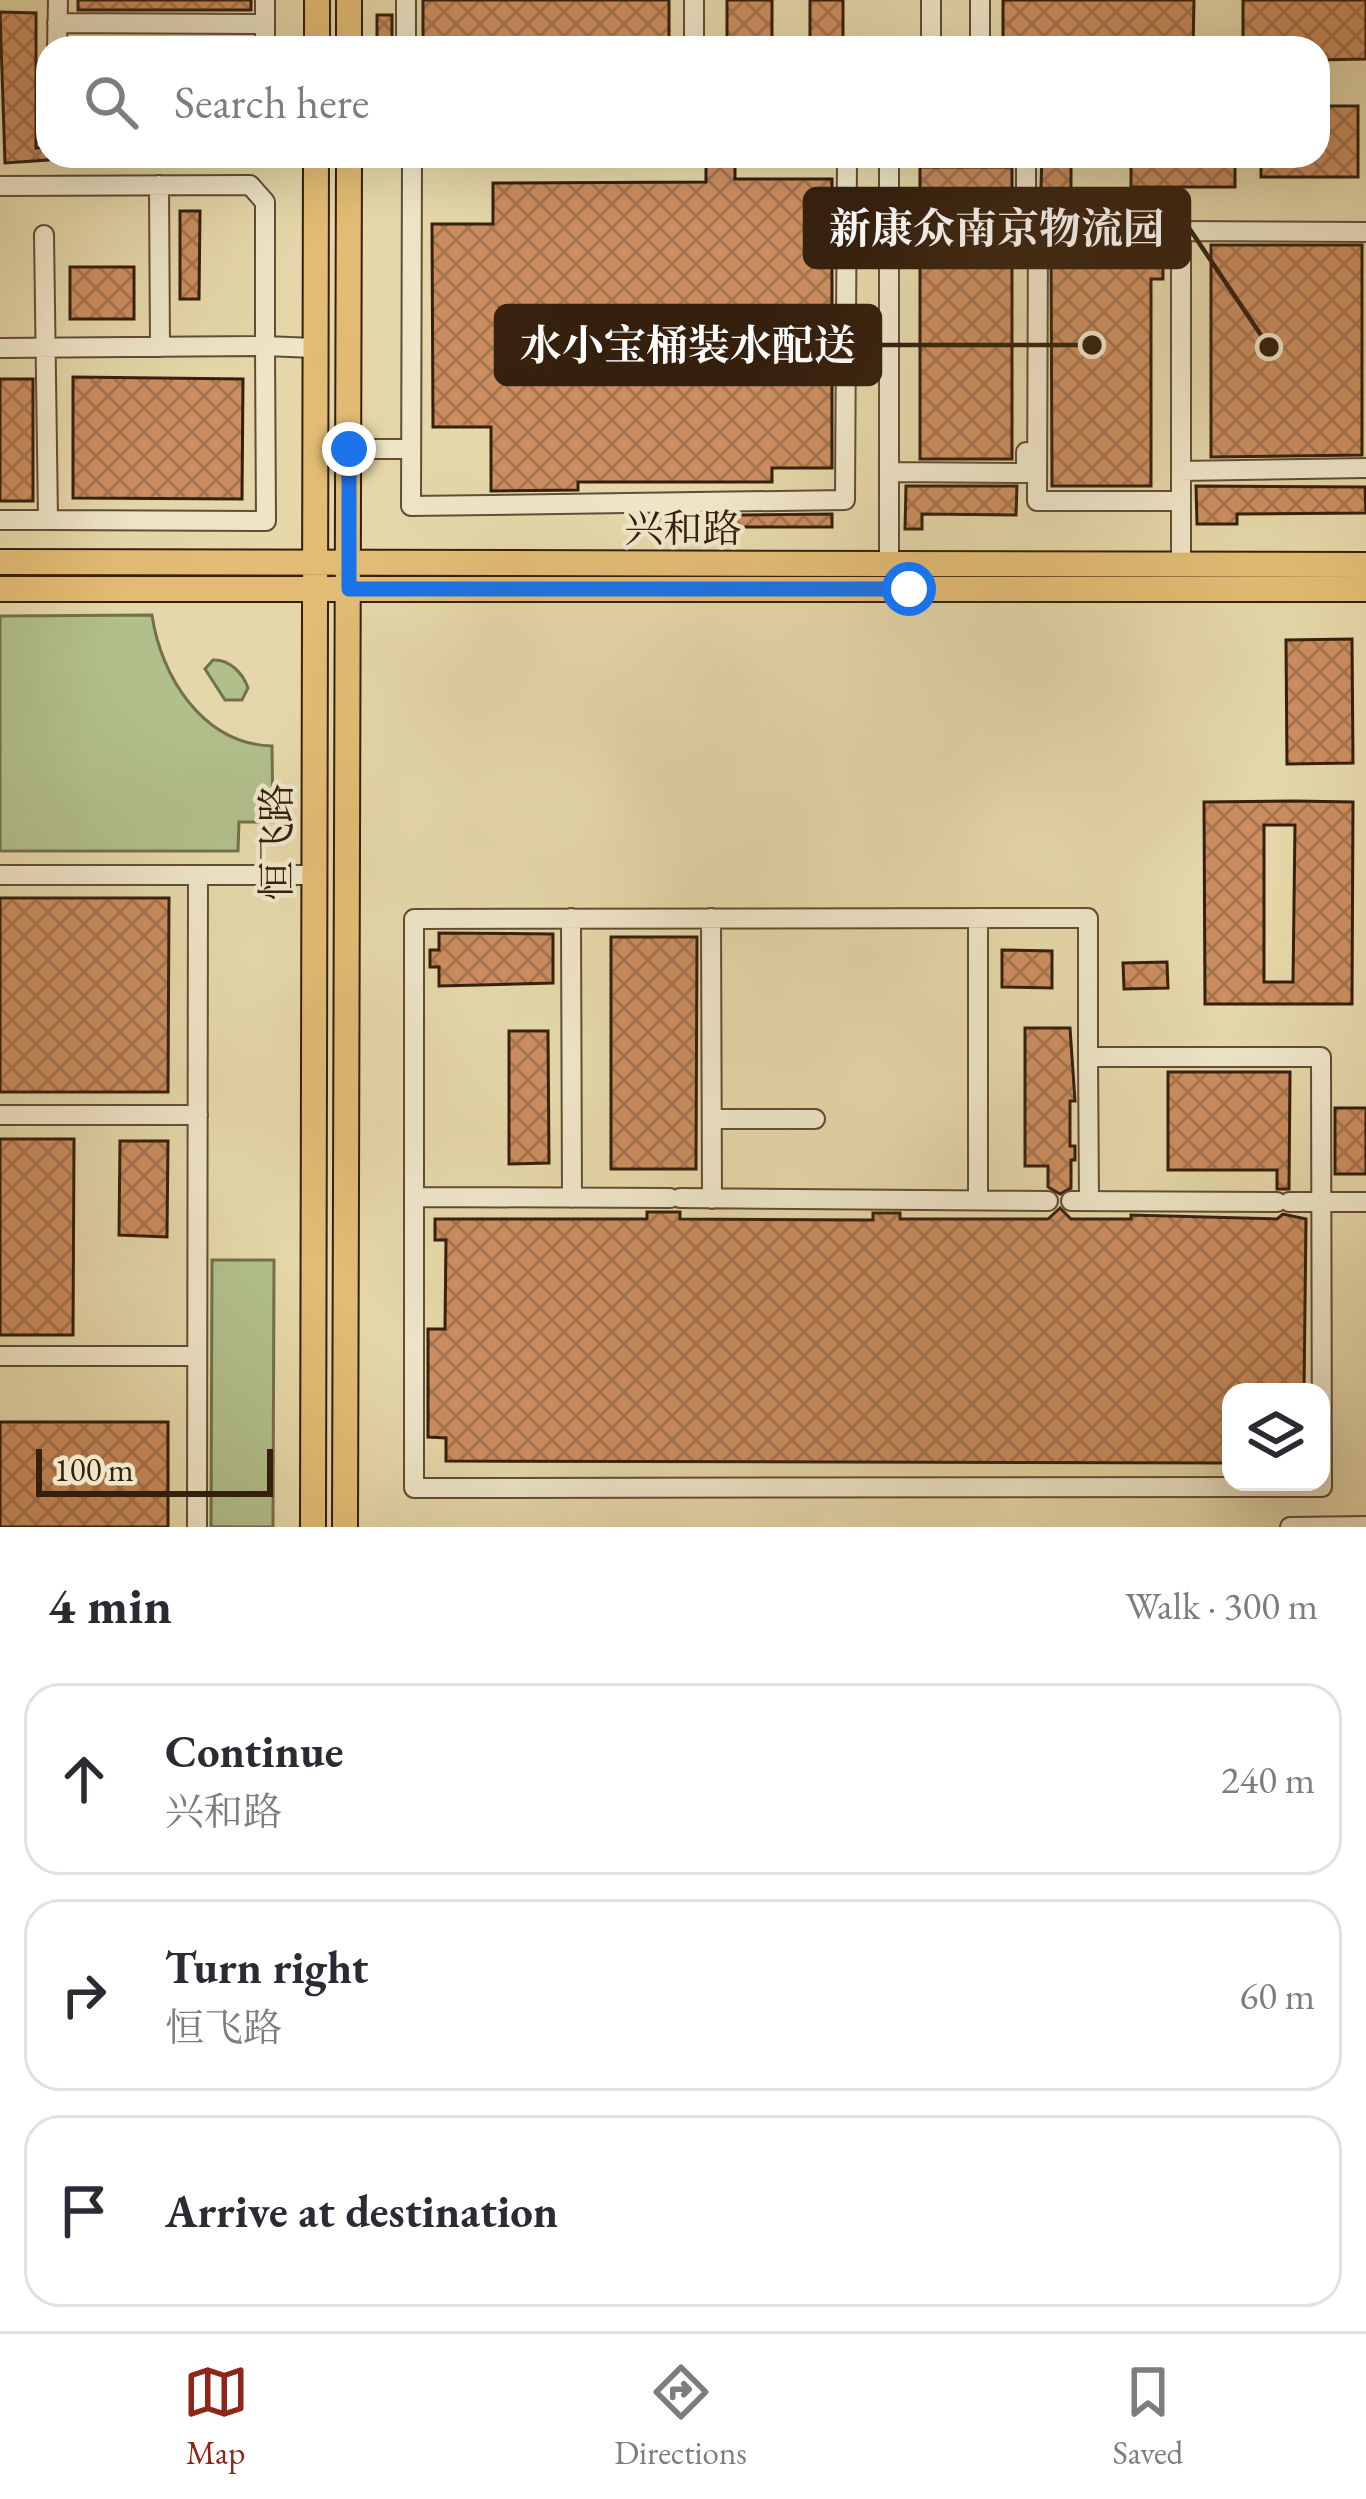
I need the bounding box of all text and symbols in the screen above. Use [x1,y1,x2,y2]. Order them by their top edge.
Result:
search box [36,36,1330,168]
icon: search [78,69,144,135]
text: Search here [174,73,369,131]
callout: 新康众南京物流园 [805,189,1189,267]
text: 新康众南京物流园 [829,201,1165,256]
callout: 水小宝桶装水配送 [496,306,880,384]
text: 水小宝桶装水配送 [520,318,856,373]
route end [322,422,376,476]
street label: 兴和路 [624,503,742,554]
route start [882,562,936,616]
street label: 恒飞路 [251,783,302,901]
map controls [1222,1383,1330,1491]
button: layers [1222,1383,1330,1491]
scale bar [36,1443,273,1496]
text: 100 m [54,1448,134,1491]
text: 4 min [48,1572,172,1638]
text: Walk · 300 m [1125,1580,1318,1631]
text: Continue [165,1722,343,1780]
icon: ahead [51,1746,117,1812]
text: 240 m [1221,1754,1315,1805]
text: 兴和路 [165,1786,282,1837]
text: Turn right [165,1938,368,1996]
icon: right [51,1962,117,2028]
text: 60 m [1239,1970,1315,2021]
text: 恒飞路 [165,2002,282,2053]
icon: arrive [51,2178,117,2244]
text: Arrive at destination [165,2182,558,2240]
tab: Map [183,2359,249,2474]
tab: Directions [614,2359,747,2474]
tab: Saved [1113,2359,1183,2474]

